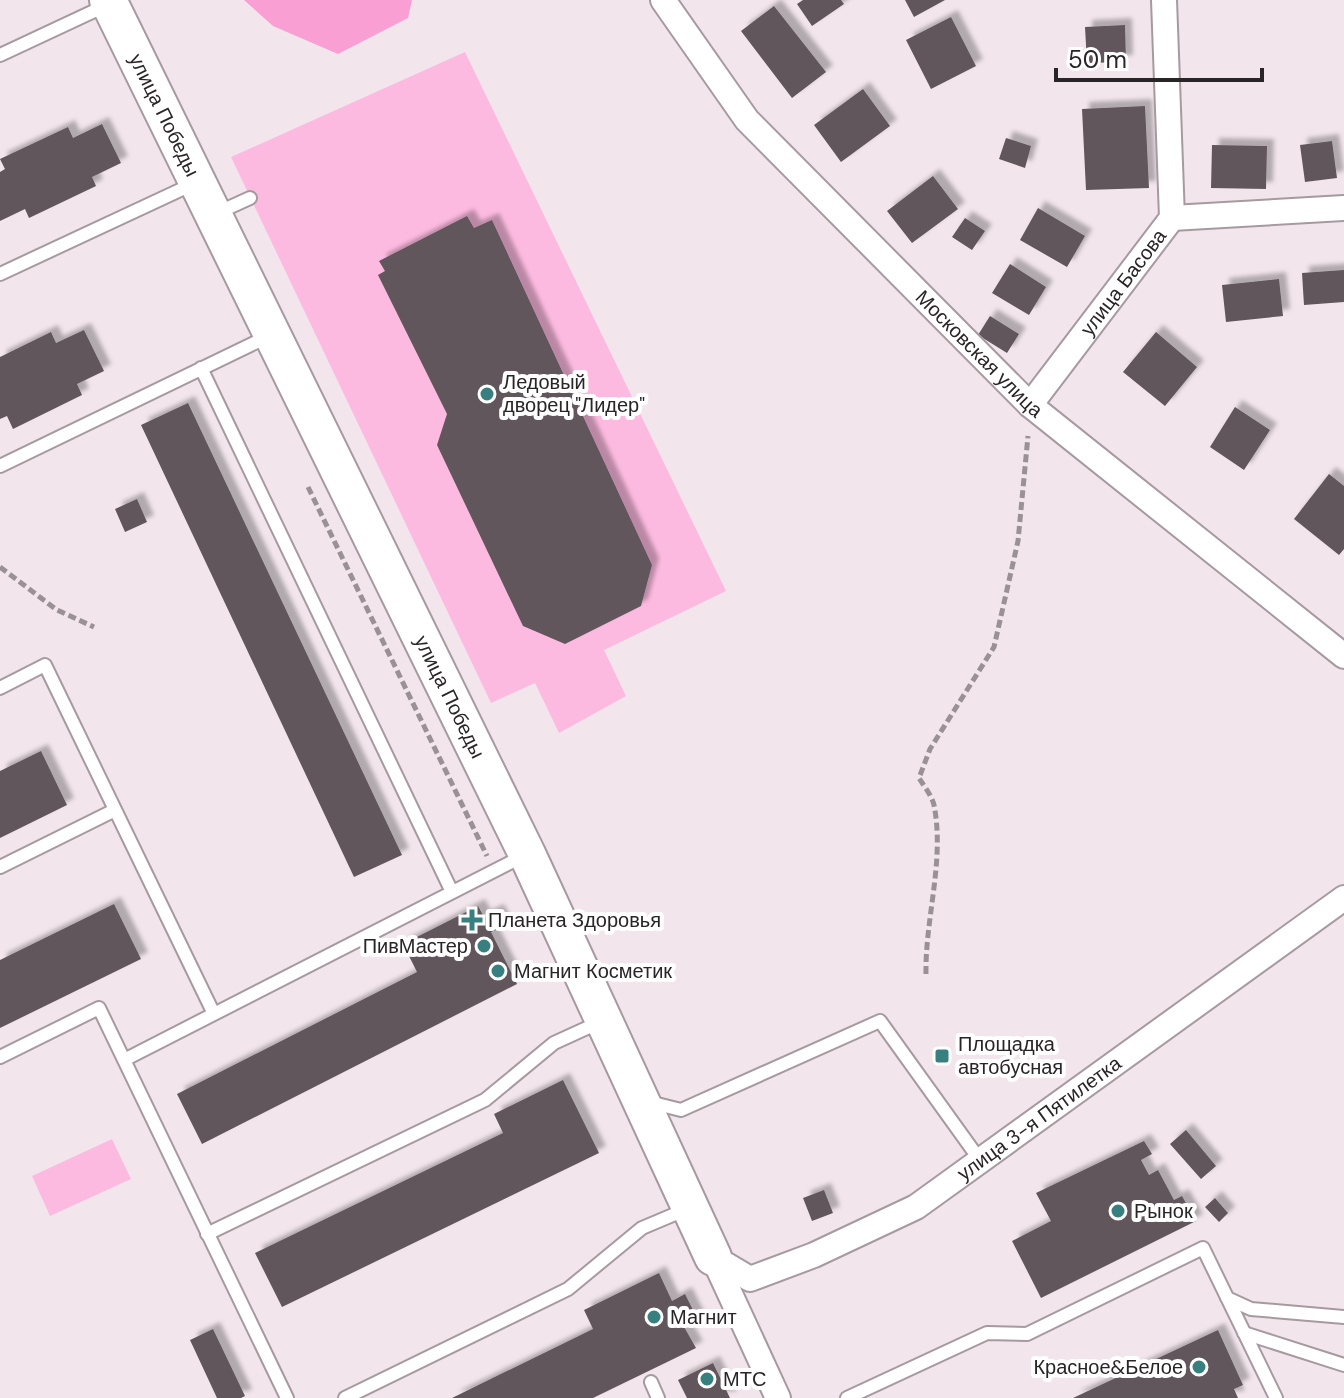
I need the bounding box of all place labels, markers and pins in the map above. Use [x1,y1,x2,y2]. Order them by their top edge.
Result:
place label: Ледовый дворец "Лидер" [503,369,645,418]
marker: Ледовый дворец "Лидер" [478,385,496,403]
place label: Планета Здоровья [488,907,661,933]
marker: Планета Здоровья [463,911,481,929]
place label: ПивМастер [363,933,468,959]
marker: ПивМастер [475,937,493,955]
place label: Магнит Косметик [514,958,672,984]
marker: Магнит Косметик [489,962,507,980]
place label: Площадка автобусная [958,1031,1063,1080]
marker: Площадка автобусная [933,1047,951,1065]
place label: Рынок [1134,1198,1193,1224]
marker: Рынок [1109,1202,1127,1220]
place label: Магнит [670,1304,737,1330]
marker: Магнит [645,1308,663,1326]
place label: Красное&Белое [1033,1354,1183,1380]
marker: Красное&Белое [1190,1358,1208,1376]
place label: МТС [723,1366,766,1392]
marker: МТС [698,1370,716,1388]

